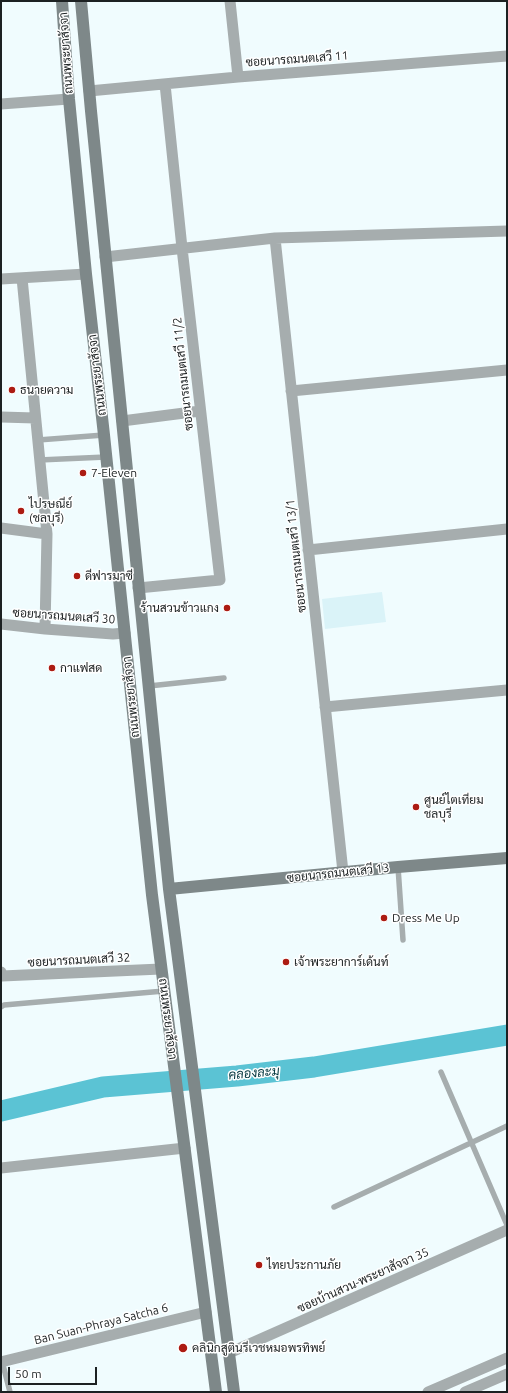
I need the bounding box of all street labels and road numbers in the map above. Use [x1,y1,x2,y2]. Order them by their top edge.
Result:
street label: ถนนพระยาสัจจา [56,12,76,94]
street label: ซอยนารถมนตเสวี 11 [245,48,349,70]
street label: ซอยนารถมนตเสวี 11/2 [170,316,196,432]
street label: ถนนพระยาสัจจา [85,333,109,417]
street label: ซอยนารถมนตเสวี 13/1 [283,498,309,614]
street label: ซอยนารถมนตเสวี 30 [12,605,116,627]
street label: ถนนพระยาสัจจา [120,656,142,738]
street label: ซอยนารถมนตเสวี 13 [286,860,390,886]
street label: ซอยนารถมนตเสวี 32 [27,950,131,970]
street label: ถนนพระยาสัจจา [156,977,180,1061]
street label: ซอยบ้านสวน-พระยาสัจจา 35 [295,1244,431,1316]
street label: Ban Suan-Phraya Satcha 6 [32,1300,170,1348]

